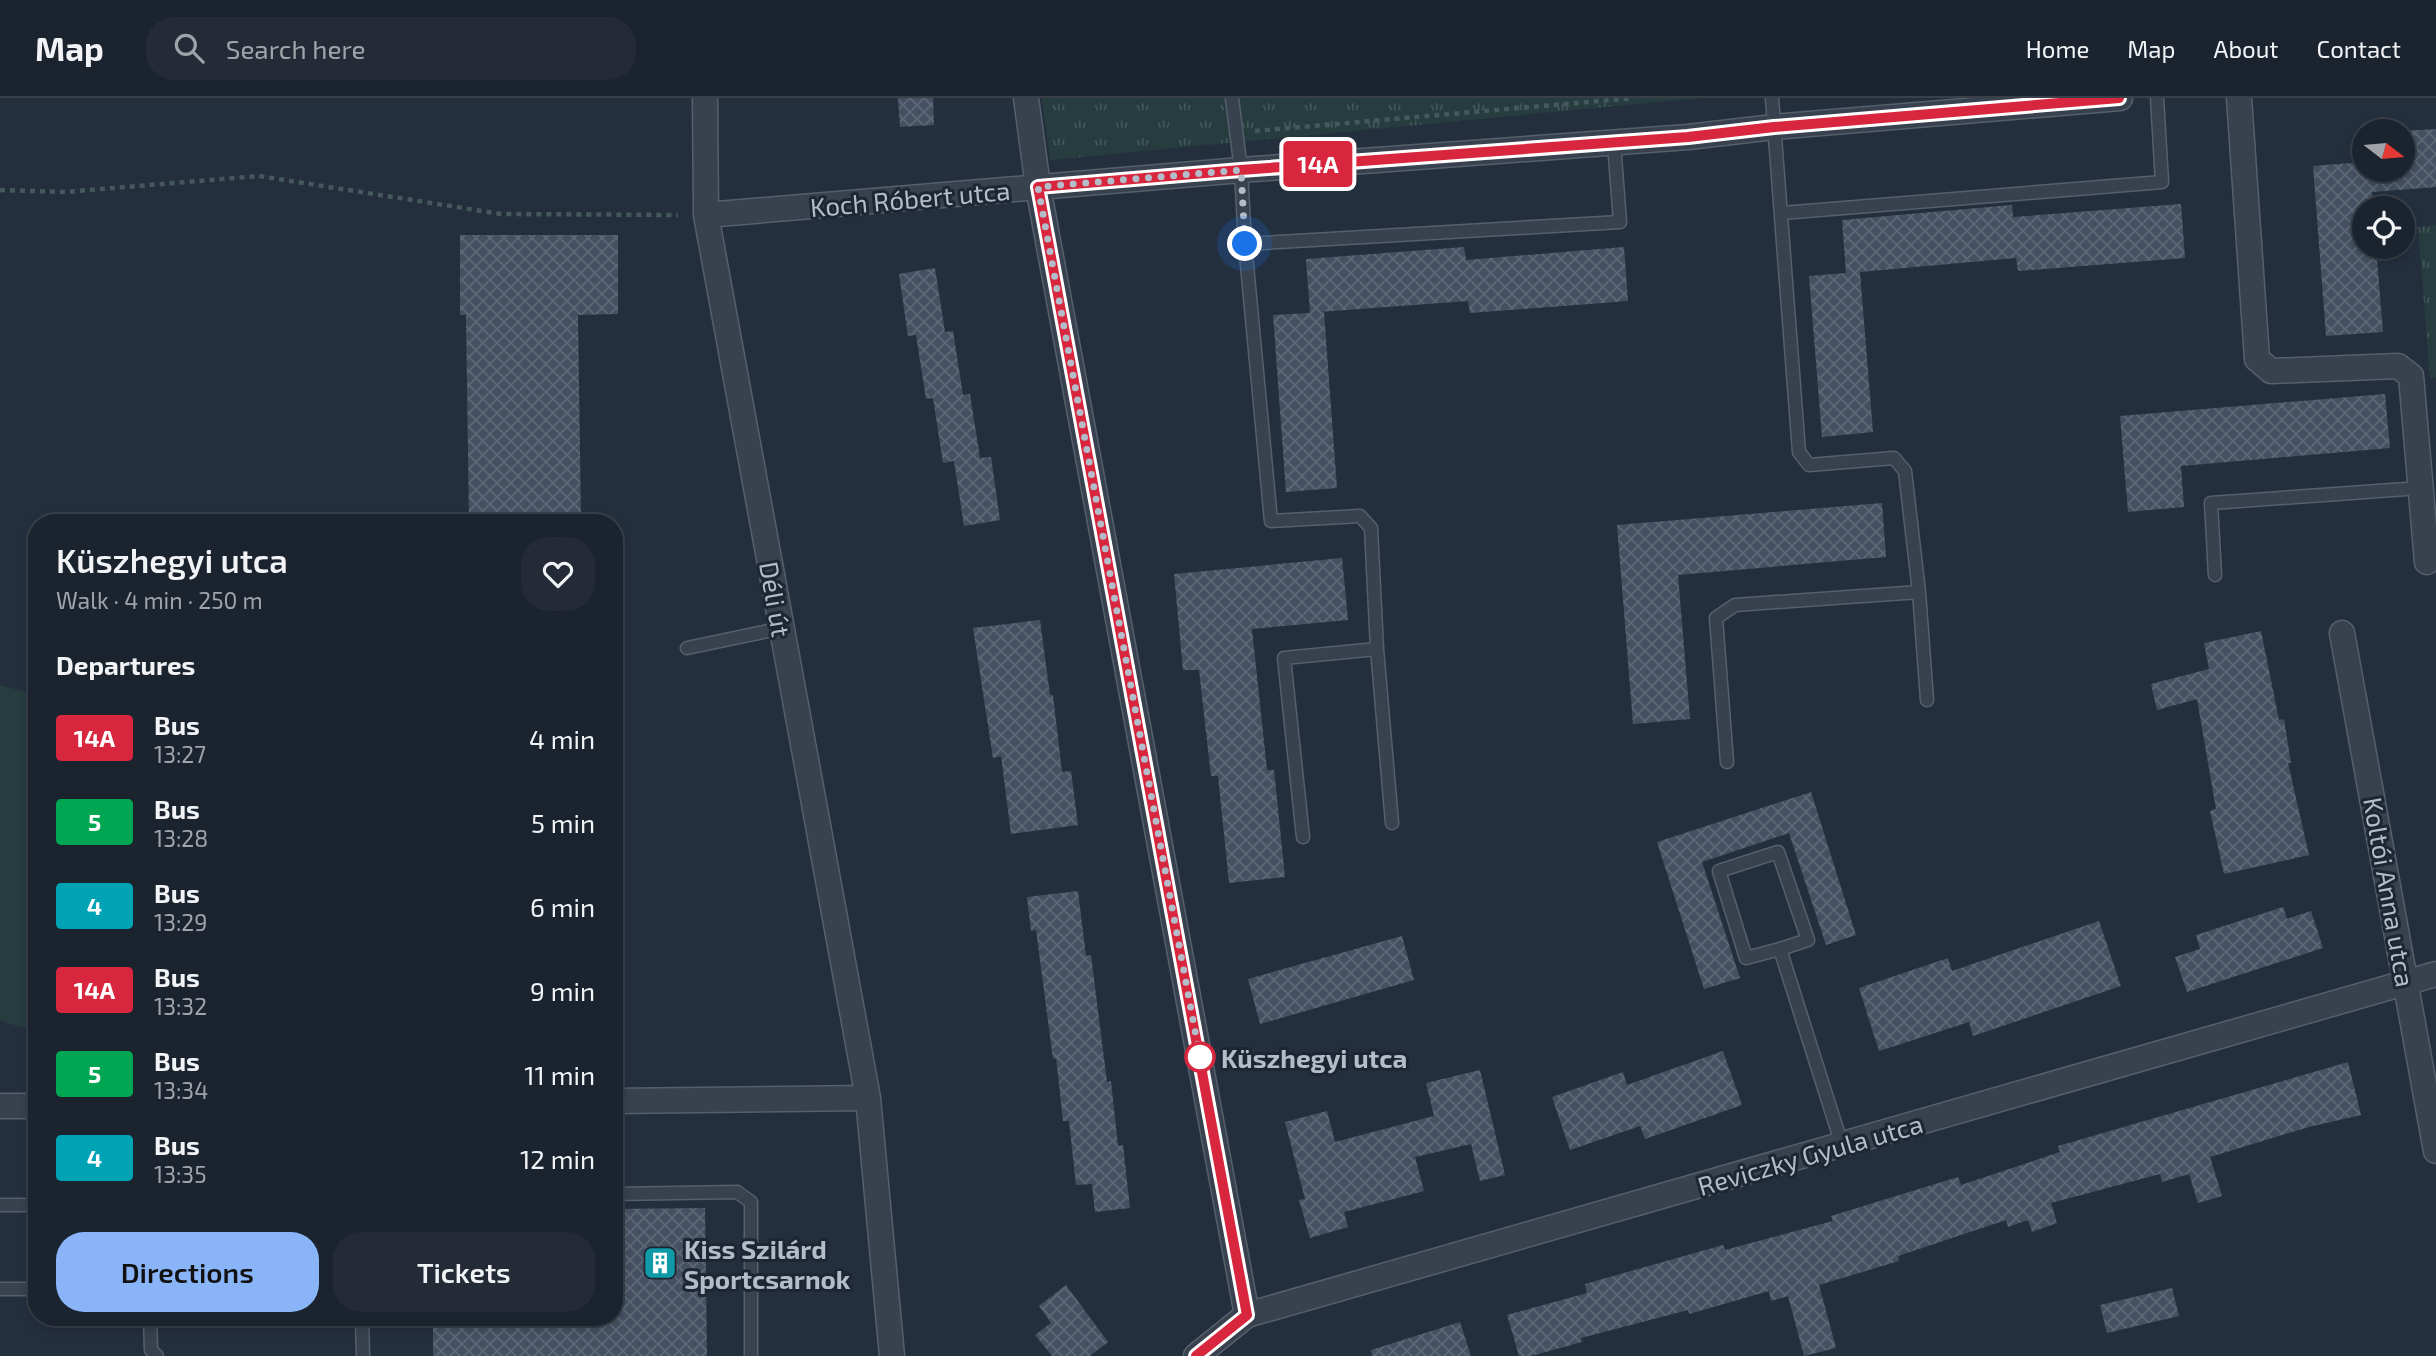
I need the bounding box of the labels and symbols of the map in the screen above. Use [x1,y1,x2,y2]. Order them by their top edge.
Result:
north arrow [2352,119,2415,182]
line badge: 14A [1278,141,1358,187]
street label: Koch Róbert utca [809,174,1011,222]
your location [1227,226,1262,261]
street label: Déli út [754,559,798,639]
street label: Koltói Anna utca [2358,795,2422,989]
marker: Küszhegyi utca [1185,1042,1215,1072]
place label: Küszhegyi utca [1221,1042,1407,1074]
street label: Reviczky Gyula utca [1694,1107,1926,1201]
place label: Kiss Szilárd Sportcsarnok [684,1233,851,1294]
building icon: Kiss Szilárd Sportcsarnok [641,1244,679,1282]

